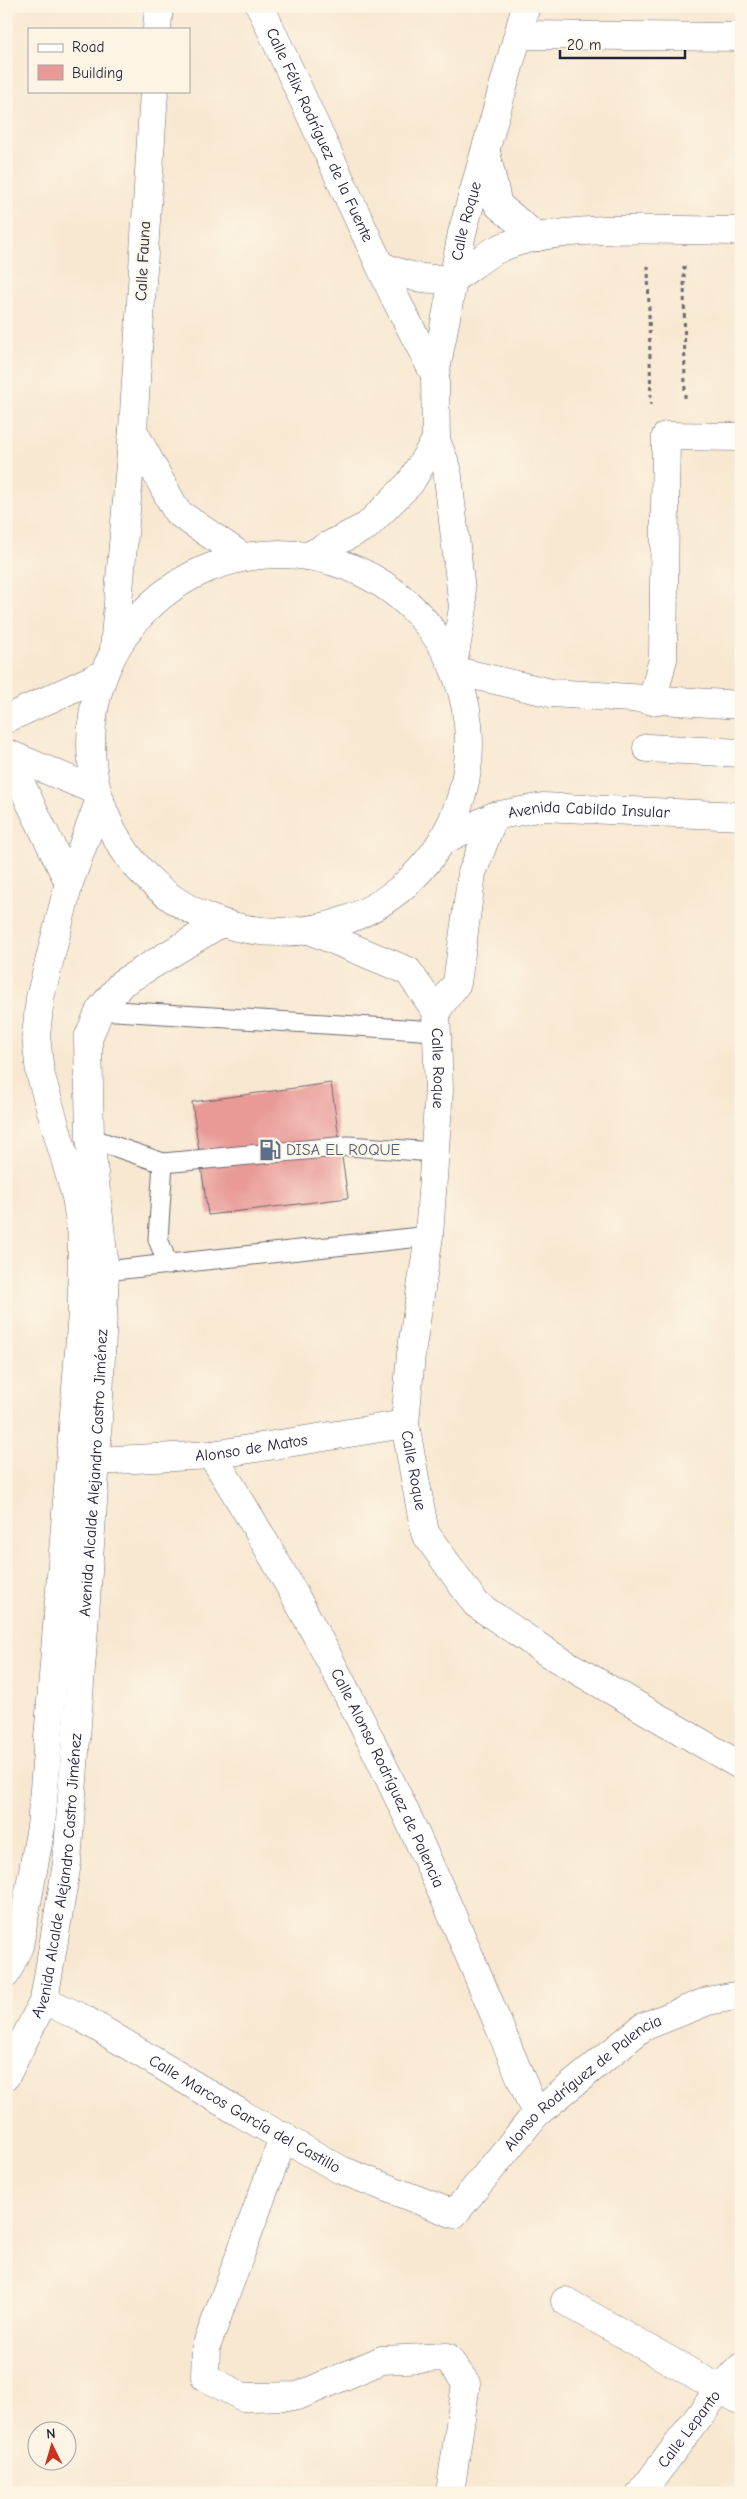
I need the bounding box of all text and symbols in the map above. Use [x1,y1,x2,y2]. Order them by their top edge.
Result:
street label: Calle Félix Rodríguez de la Fuente [262,25,377,245]
legend [28,28,190,92]
scale bar [560,28,684,60]
text: 20 m [567,36,601,54]
text: Road [72,38,104,56]
text: Building [72,64,123,82]
street label: Calle Roque [448,180,485,262]
street label: Calle Fauna [132,220,154,302]
street label: Avenida Cabildo Insular [506,798,671,822]
street label: Calle Roque [428,1027,448,1109]
fuel station icon: DISA EL ROQUE [257,1137,283,1163]
place label: DISA EL ROQUE [286,1141,401,1159]
street label: Avenida Alcalde Alejandro Castro Jiménez [76,1329,111,1617]
street label: Calle Roque [397,1429,430,1512]
street label: Alonso de Matos [195,1431,309,1465]
street label: Calle Alonso Rodríguez de Palencia [327,1666,448,1890]
street label: Avenida Alcalde Alejandro Castro Jiménez [27,1733,85,2021]
street label: Alonso Rodríguez de Palencia [500,2011,664,2155]
street label: Calle Marcos García del Castillo [146,2051,344,2177]
street label: Calle Lepanto [654,2387,724,2472]
north arrow [28,2422,78,2472]
text: N [46,2425,56,2442]

